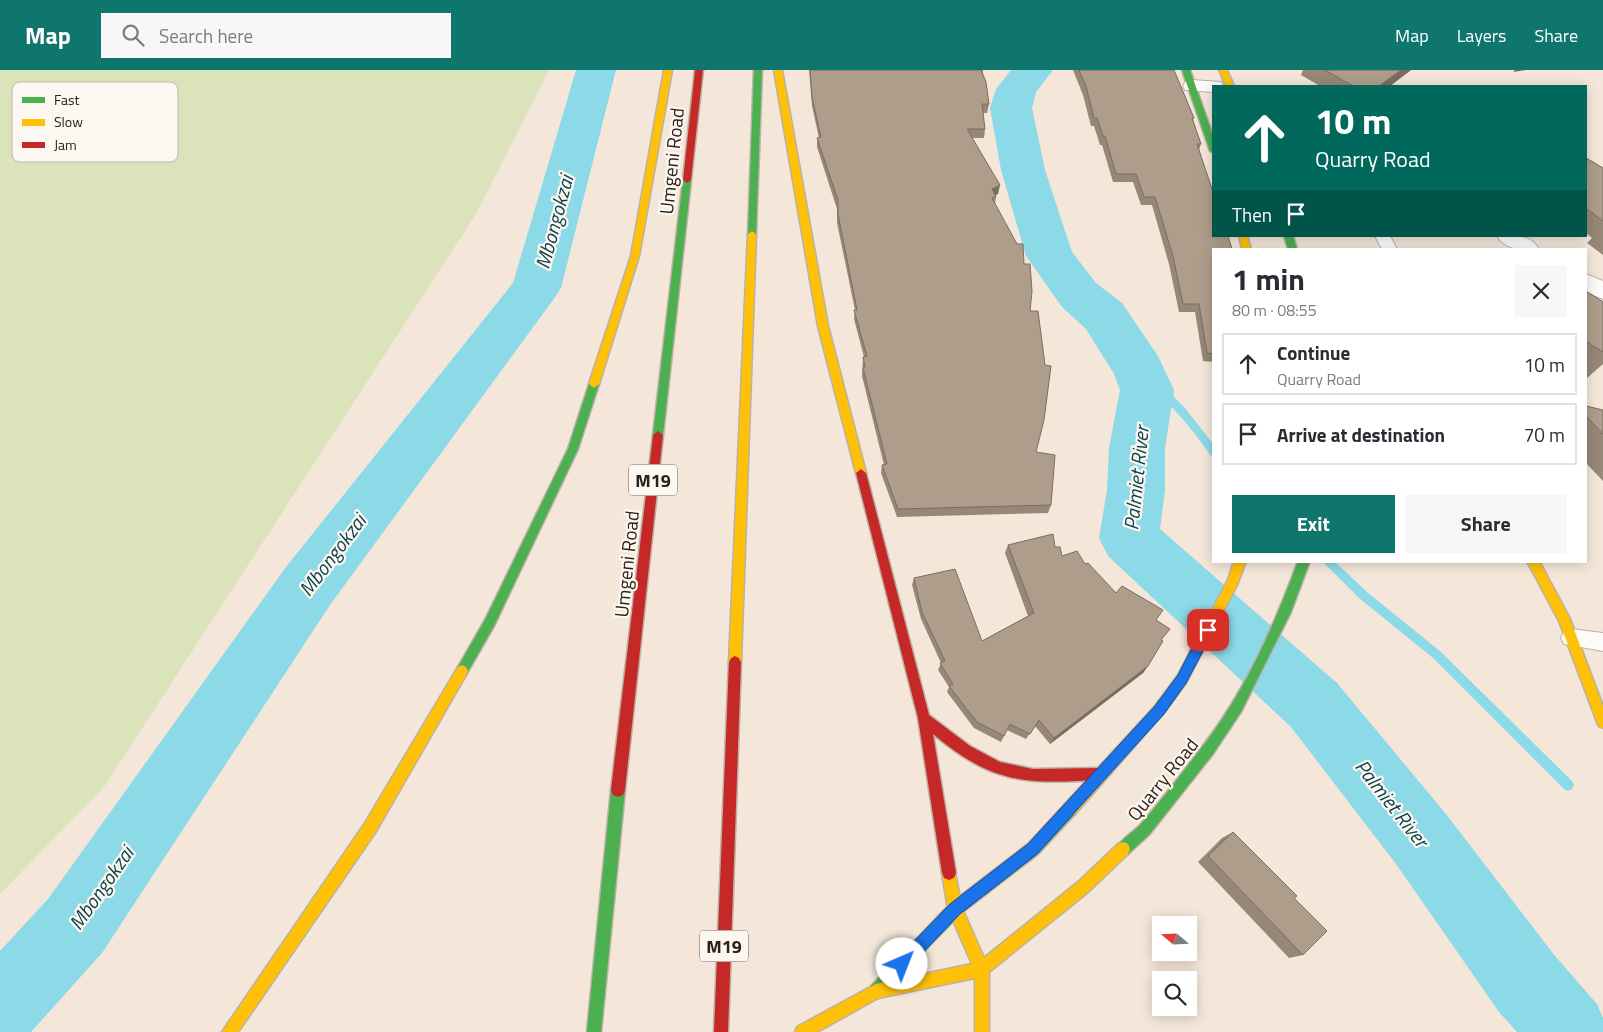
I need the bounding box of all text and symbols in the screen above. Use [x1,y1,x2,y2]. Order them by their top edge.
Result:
search box [101,13,451,58]
text: Map [25,17,71,53]
icon: search [119,21,147,49]
text: Search here [159,21,253,50]
text: Map [1395,22,1429,49]
text: Layers [1457,22,1506,49]
text: Share [1534,22,1578,49]
legend [12,82,178,162]
text: Fast [54,89,79,110]
text: 10 m [1315,94,1391,148]
icon: ahead [1232,105,1297,170]
street label: Umgeni Road [651,106,691,216]
text: Slow [54,111,83,132]
text: Jam [54,134,77,155]
text: Quarry Road [1315,142,1431,176]
water label: Mbongokzai [527,169,582,272]
text: Then [1232,200,1272,229]
icon: arrive [1282,200,1310,228]
text: 1 min [1232,256,1305,302]
button: close [1515,265,1567,317]
text: 80 m · 08:55 [1232,298,1317,322]
text: Continue [1277,338,1350,367]
icon: ahead [1234,350,1262,378]
text: 10 m [1524,350,1565,379]
text: Quarry Road [1277,367,1361,391]
icon: arrive [1234,420,1262,448]
text: Arrive at destination [1277,420,1445,449]
text: 70 m [1524,420,1565,449]
water label: Palmiet River [1115,422,1157,532]
road number: M19 [629,464,677,496]
button: Exit [1232,495,1395,553]
button: Share [1405,495,1567,553]
water label: Mbongokzai [291,505,375,603]
street label: Umgeni Road [606,509,646,619]
pin [1187,609,1229,651]
icon: arrive [1194,616,1222,644]
street label: Quarry Road [1119,731,1205,827]
water label: Palmiet River [1348,752,1438,856]
water label: Mbongokzai [61,837,143,936]
north arrow [1152,916,1198,961]
map controls [1152,916,1197,1016]
road number: M19 [700,930,748,961]
position arrow [875,937,927,989]
button: search [1152,971,1197,1016]

